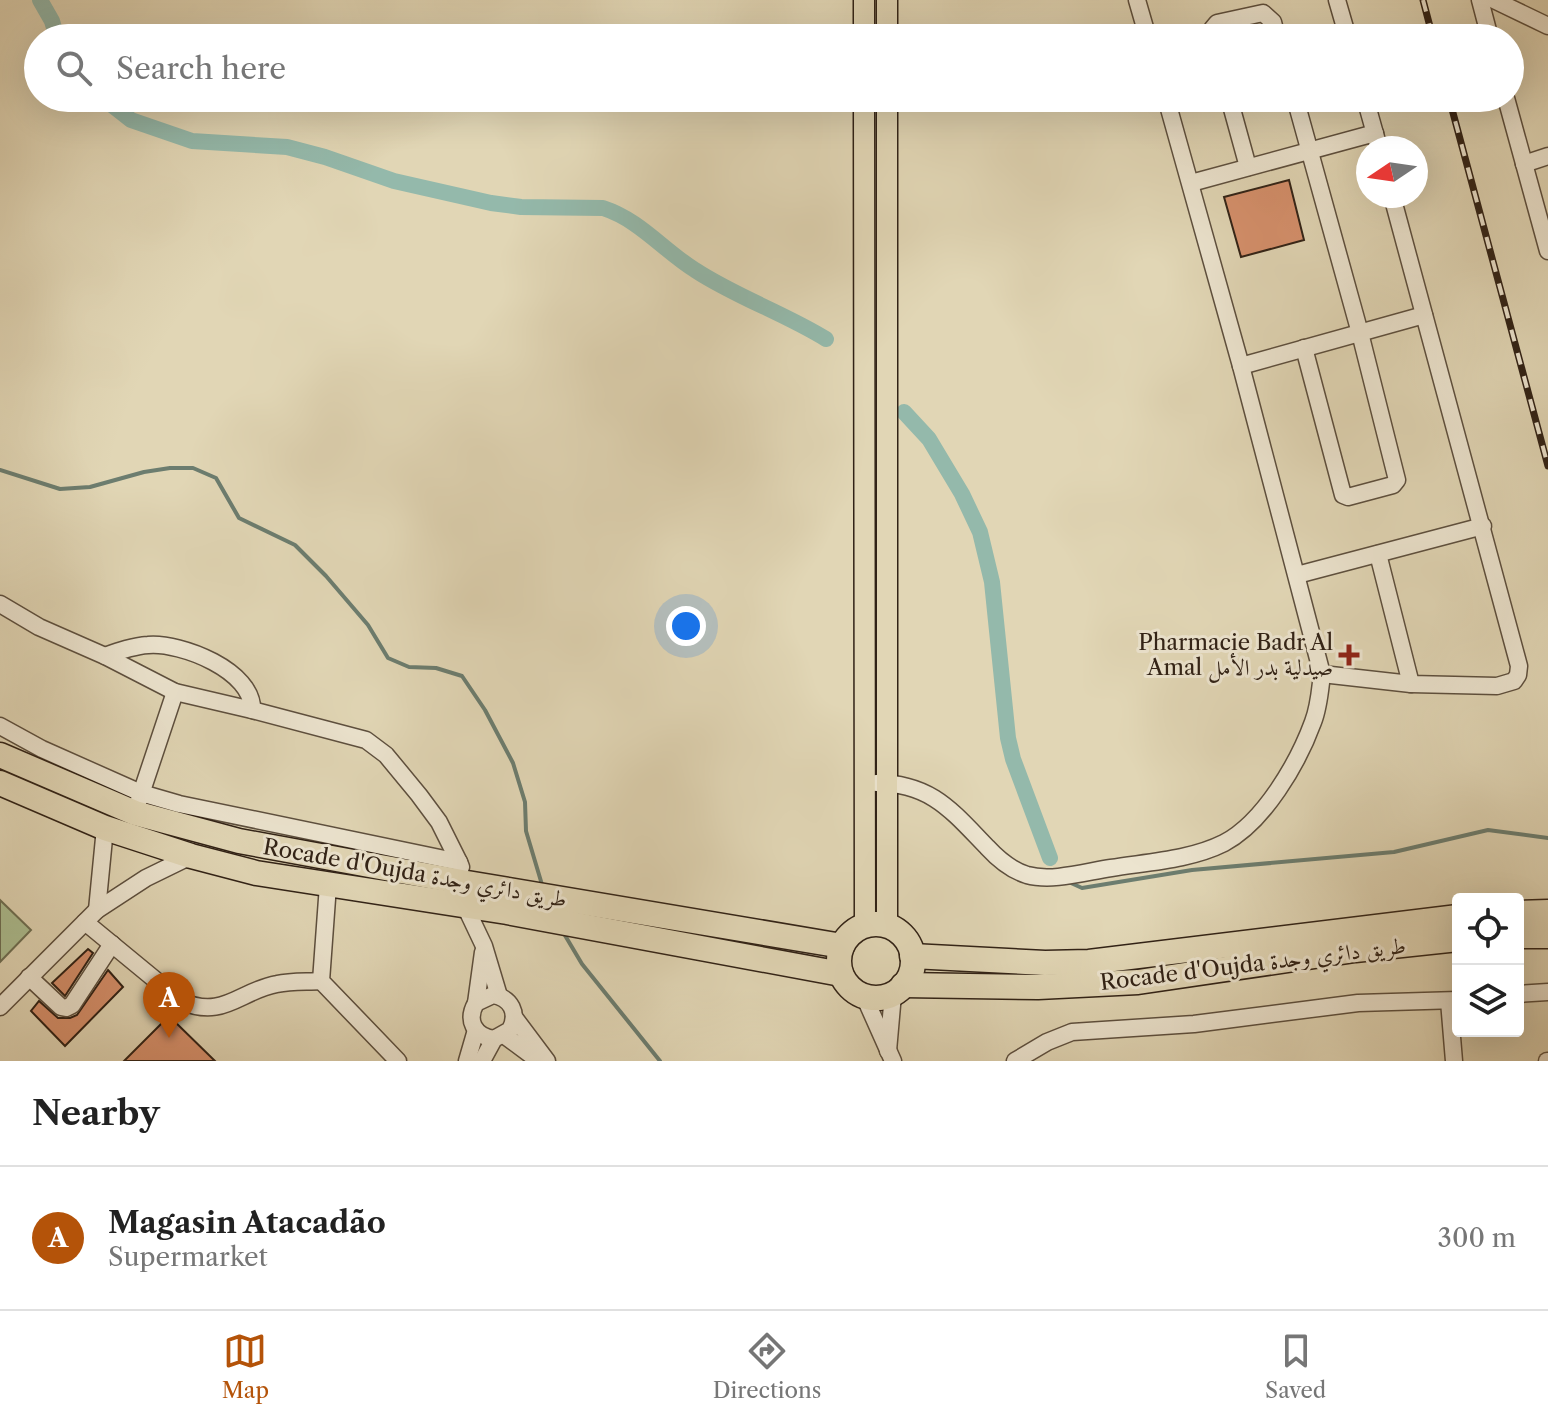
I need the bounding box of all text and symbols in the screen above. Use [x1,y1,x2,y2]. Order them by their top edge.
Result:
search box [24,24,1524,112]
icon: search [52,46,96,90]
text: Search here [116,50,286,87]
north arrow [1356,136,1428,208]
your location [666,606,706,646]
place label: Pharmacie Badr Al Amal صيدلية بدر الأمل [1138,629,1333,683]
marker: Pharmacie Badr Al Amal صيدلية بدر الأمل [1340,646,1358,664]
street label: Rocade d'Oujda طريق دائري وجدة [260,833,569,917]
map controls [1452,893,1524,1037]
button: locate [1452,893,1524,965]
street label: Rocade d'Oujda طريق دائري وجدة [1098,932,1408,1000]
button: layers [1452,965,1524,1037]
pin: A [143,972,195,1038]
text: Nearby [32,1092,160,1134]
text: Magasin Atacadão [108,1204,386,1241]
text: A [48,1222,68,1254]
text: 300 m [1438,1222,1516,1254]
text: Supermarket [108,1241,268,1273]
tab: Map [222,1329,269,1404]
tab: Directions [713,1329,821,1404]
tab: Saved [1265,1329,1326,1404]

